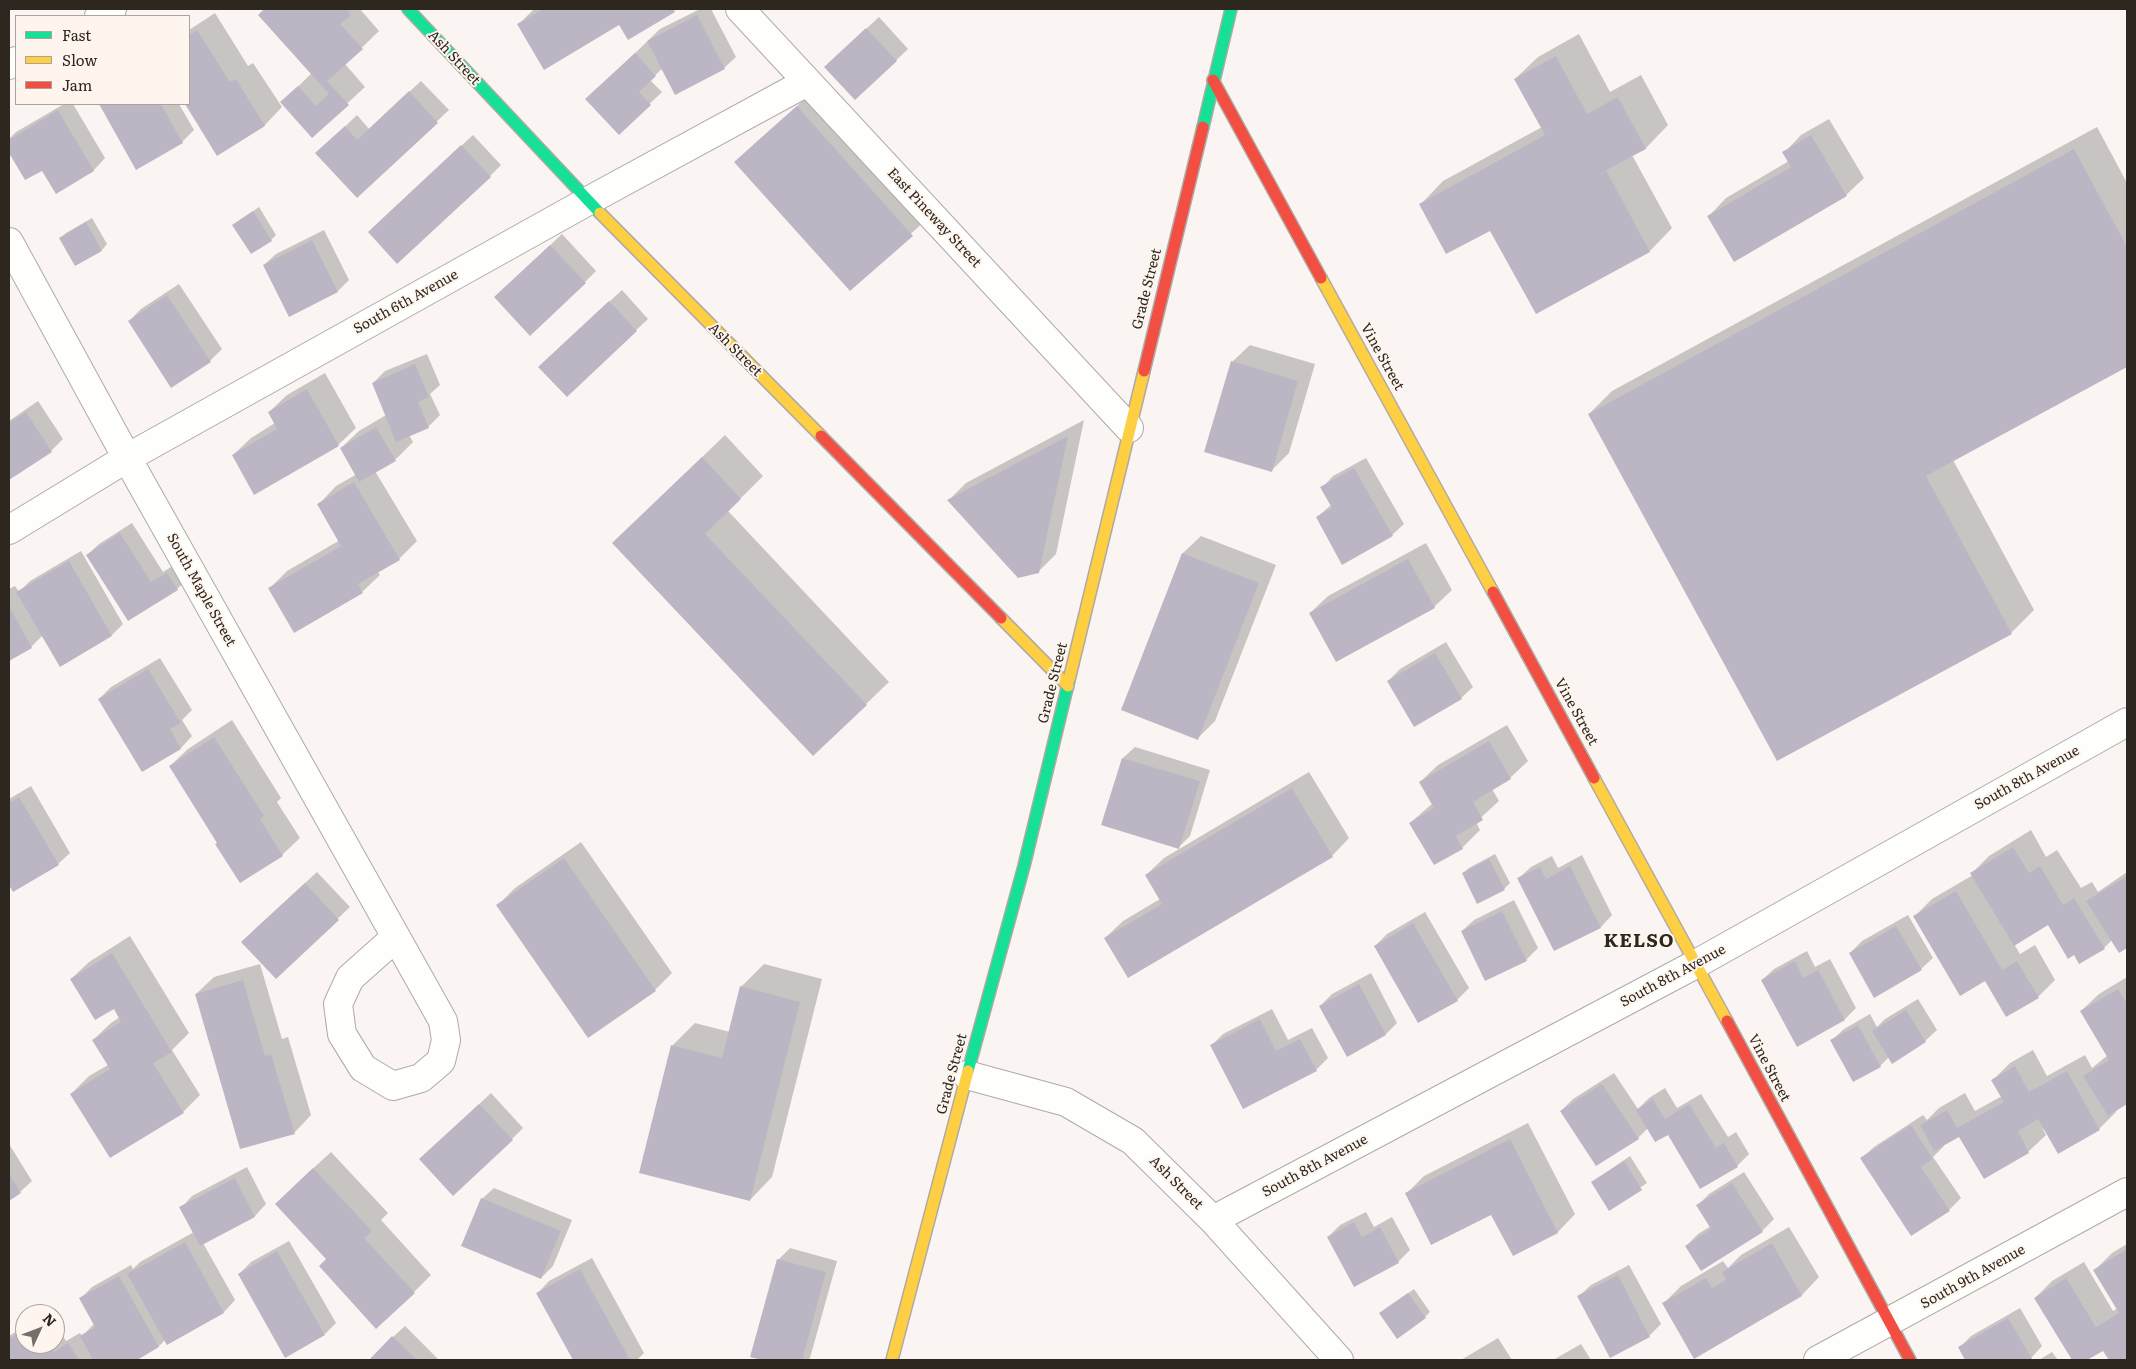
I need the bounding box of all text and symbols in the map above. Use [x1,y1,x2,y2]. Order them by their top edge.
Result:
legend [15,15,190,105]
text: Fast [62,23,91,46]
street label: Ash Street [424,27,484,89]
text: Slow [62,48,97,71]
text: Jam [62,73,92,96]
street label: East Pineway Street [884,165,984,271]
street label: Grade Street [1129,247,1165,331]
street label: South 6th Avenue [351,266,461,338]
street label: Ash Street [705,320,765,380]
street label: Vine Street [1357,321,1407,393]
street label: South Maple Street [163,530,239,650]
street label: Grade Street [1035,641,1071,725]
street label: Vine Street [1551,676,1601,748]
street label: South 8th Avenue [1972,742,2082,814]
district label: KELSO [1603,930,1675,952]
street label: South 8th Avenue [1617,941,1729,1011]
street label: Vine Street [1744,1031,1794,1105]
street label: Grade Street [933,1032,971,1116]
street label: South 8th Avenue [1259,1131,1371,1201]
street label: Ash Street [1146,1153,1206,1213]
street label: South 9th Avenue [1918,1241,2028,1313]
north arrow [15,1304,65,1354]
text: N [39,1308,62,1331]

